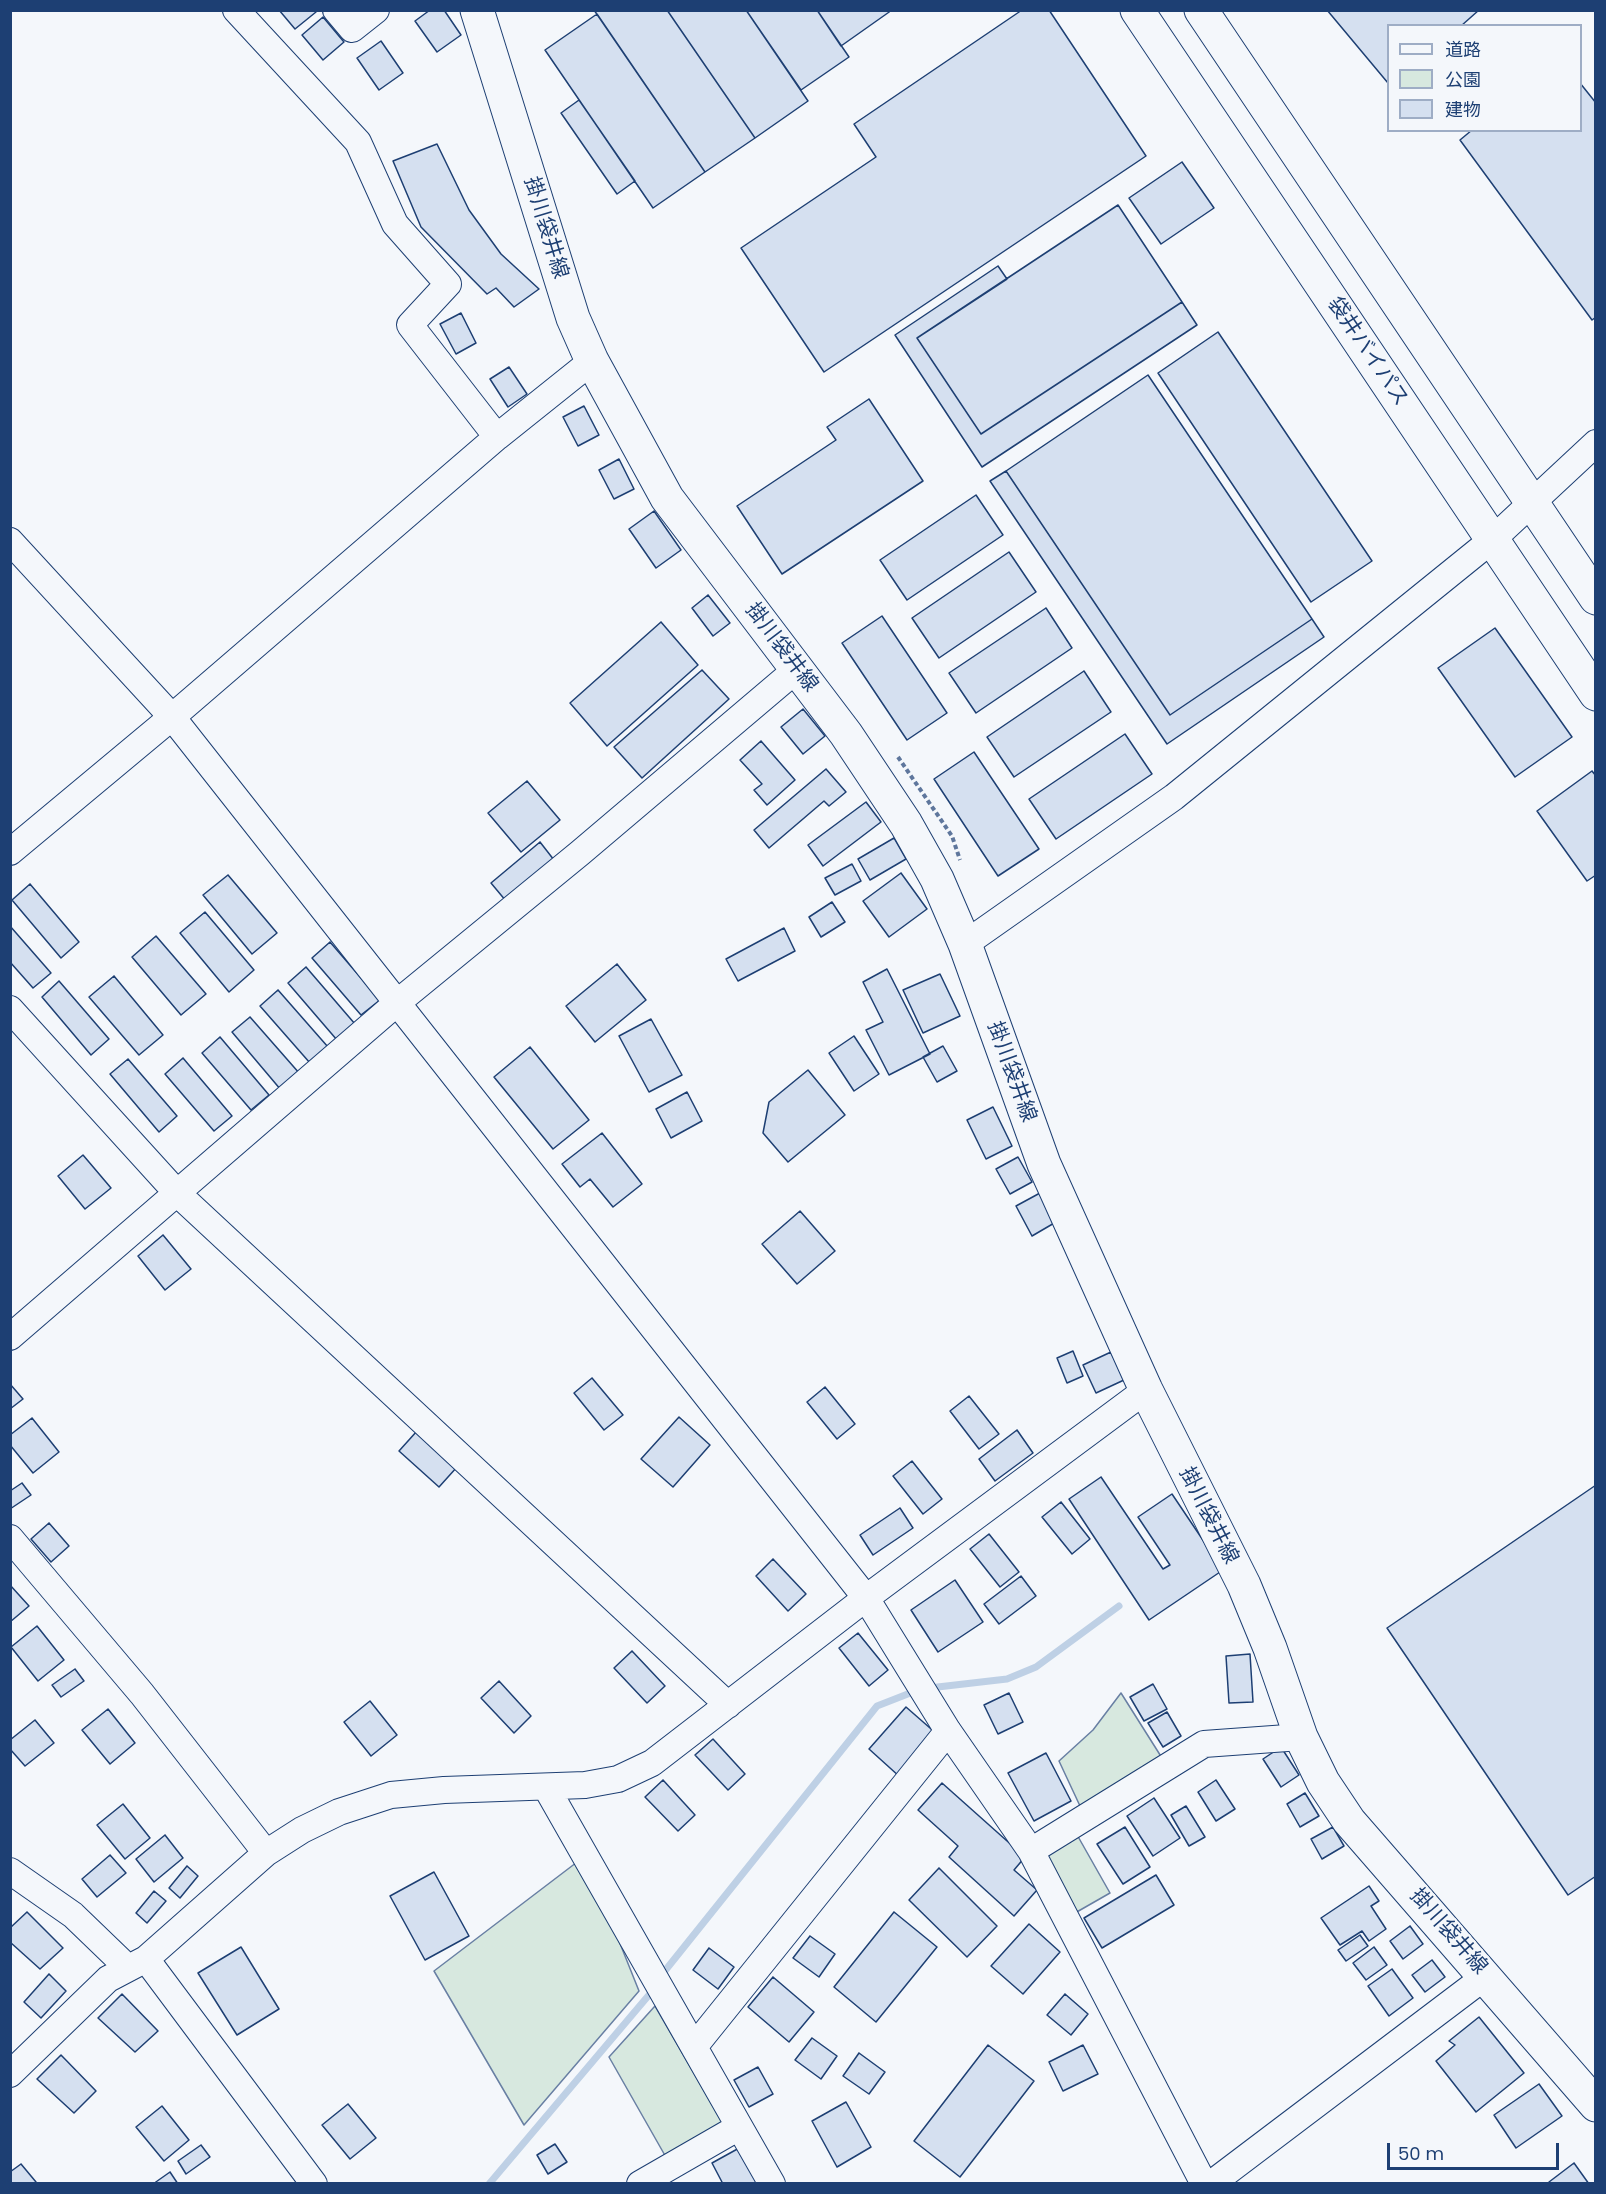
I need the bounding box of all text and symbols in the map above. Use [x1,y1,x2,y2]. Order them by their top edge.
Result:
legend [1387,24,1582,132]
text: 道路 [1445,37,1481,62]
text: 公園 [1445,67,1481,92]
text: 建物 [1445,97,1481,122]
street label: 掛川袋井線 [518,174,572,282]
street label: 袋井バイパス [1321,293,1413,411]
street label: 掛川袋井線 [739,598,823,698]
street label: 掛川袋井線 [981,1018,1041,1126]
street label: 掛川袋井線 [1173,1464,1243,1568]
street label: 掛川袋井線 [1404,1884,1492,1980]
scale bar [1390,2131,1562,2169]
text: 50 m [1398,2141,1444,2166]

